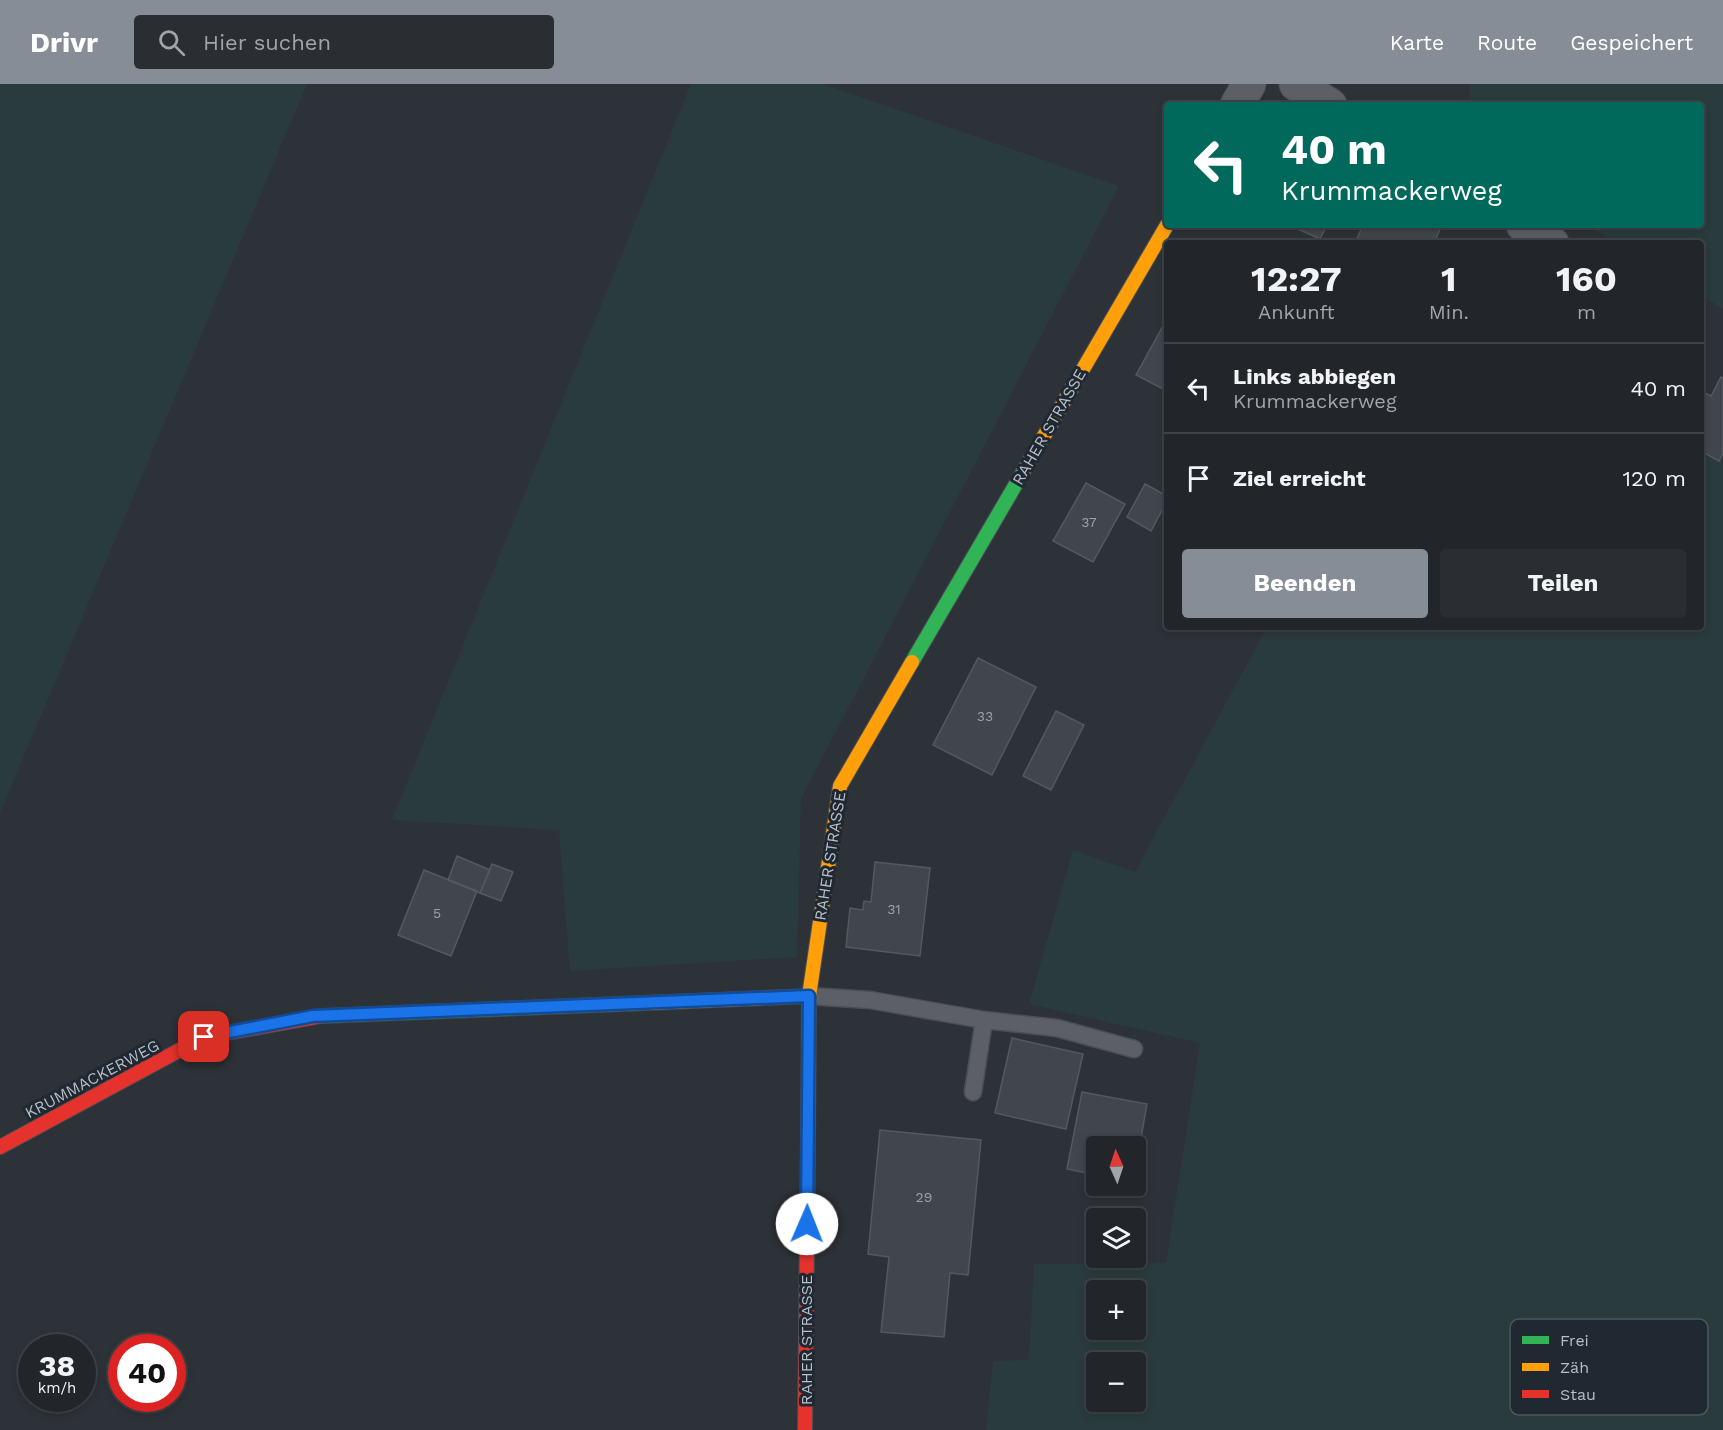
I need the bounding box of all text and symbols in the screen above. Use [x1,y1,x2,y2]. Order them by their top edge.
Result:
search box [134,15,554,69]
text: Drivr [30,26,98,59]
icon: search [155,26,188,59]
text: Hier suchen [203,30,331,55]
text: Karte [1390,30,1444,55]
text: Route [1477,30,1537,55]
text: Gespeichert [1570,30,1693,55]
text: 40 m [1281,125,1387,174]
icon: left [1182,126,1260,204]
text: Krummackerweg [1281,175,1502,207]
text: 12:27 [1251,258,1342,300]
text: 1 [1441,258,1457,300]
text: 160 [1556,258,1617,300]
text: Ankunft [1258,300,1335,324]
text: Min. [1429,300,1469,324]
text: m [1577,300,1596,324]
text: Links abbiegen [1233,364,1396,389]
street label: RAHER STRASSE [1008,366,1090,488]
icon: left [1182,372,1215,405]
text: 40 m [1630,376,1686,401]
text: Krummackerweg [1233,389,1397,413]
icon: arrive [1182,462,1215,495]
text: Ziel erreicht [1233,466,1366,491]
text: 120 m [1622,466,1686,491]
house number: 37 [1081,514,1097,530]
button: Beenden [1182,549,1428,618]
button: Teilen [1440,549,1686,618]
house number: 33 [977,708,993,724]
street label: RAHER STRASSE [810,790,850,922]
house number: 31 [887,901,901,917]
house number: 5 [433,905,441,921]
pin [178,1011,229,1062]
icon: arrive [187,1020,220,1053]
street label: KRUMMACKERWEG [22,1036,162,1122]
north arrow [1086,1136,1146,1196]
map controls [1086,1136,1146,1412]
house number: 29 [916,1189,932,1205]
position arrow [775,1192,839,1256]
button: layers [1086,1208,1146,1268]
street label: RAHER STRASSE [797,1275,816,1405]
button: + [1086,1280,1146,1340]
legend [1510,1319,1708,1415]
text: Frei [1560,1331,1589,1350]
speed limit sign: 40 [108,1334,186,1412]
text: 38 [39,1348,75,1383]
button: − [1086,1352,1146,1412]
text: Zäh [1560,1358,1589,1377]
text: km/h [38,1379,76,1397]
text: Stau [1560,1385,1596,1404]

